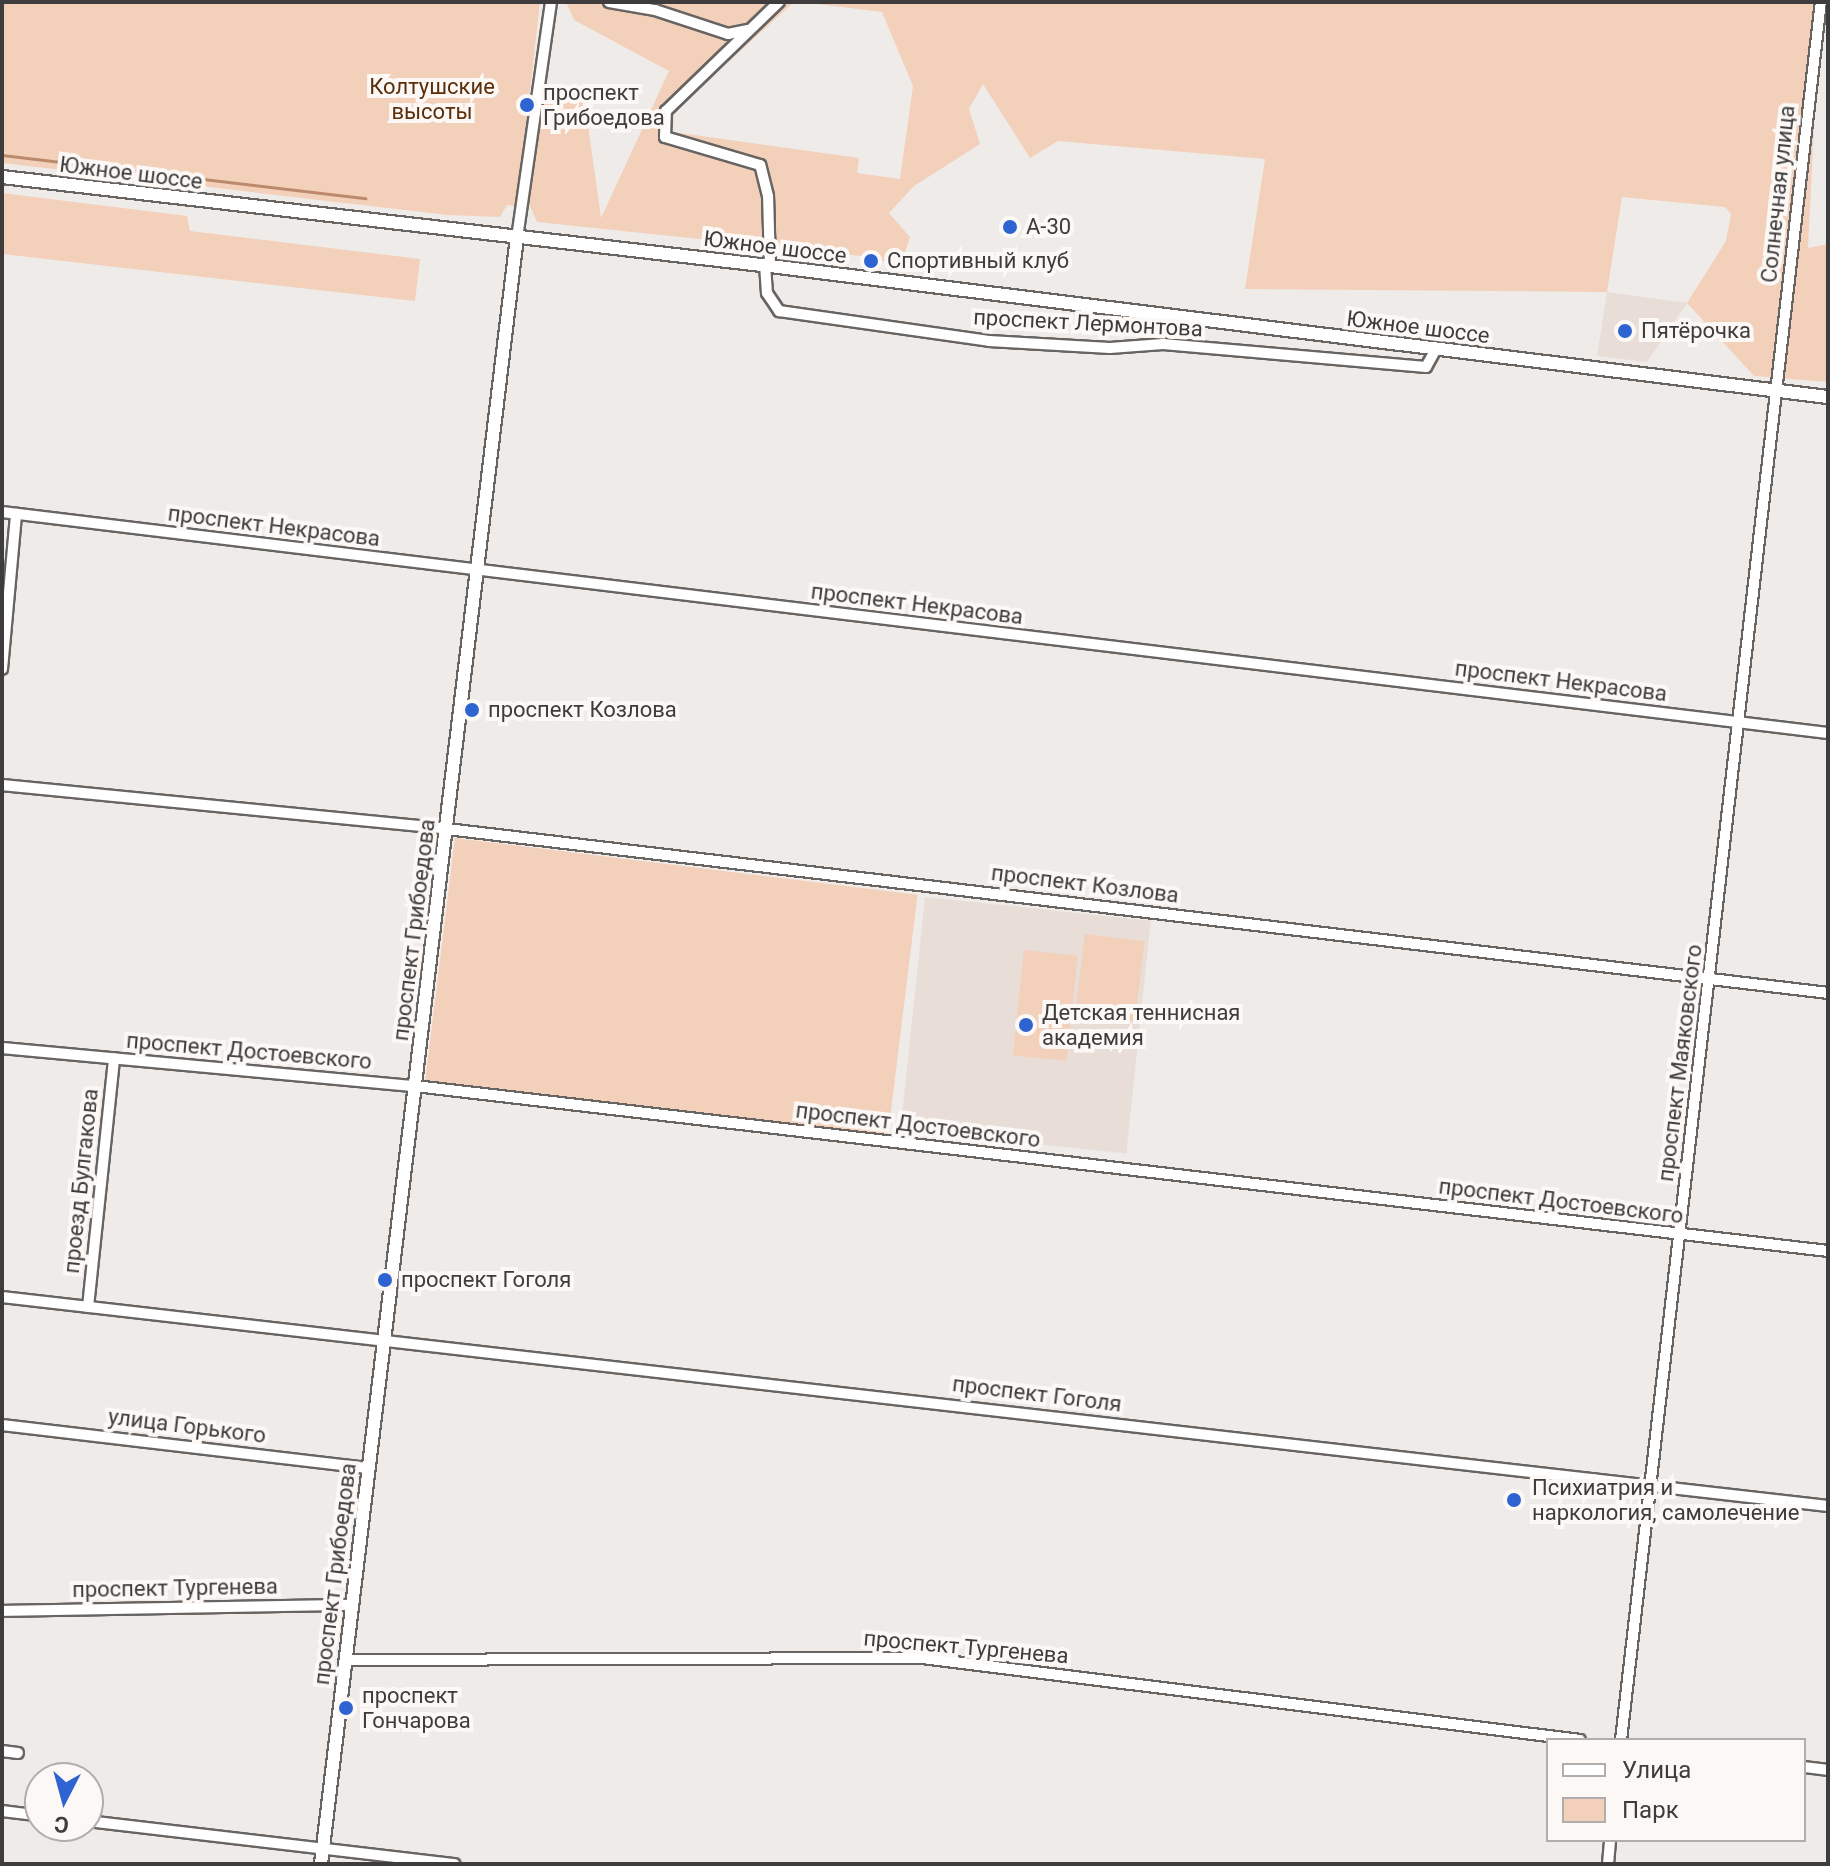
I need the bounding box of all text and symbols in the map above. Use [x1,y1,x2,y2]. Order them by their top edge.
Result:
park label: Колтушские высоты [369,73,495,124]
place label: проспект Грибоедова [543,79,665,130]
marker: проспект Грибоедова [518,96,536,114]
street label: Солнечная улица [1756,104,1800,284]
street label: Южное шоссе [58,151,204,195]
place label: А-30 [1026,214,1071,240]
marker: А-30 [1001,218,1019,236]
street label: Южное шоссе [702,225,848,269]
place label: Спортивный клуб [887,248,1069,274]
marker: Спортивный клуб [862,252,880,270]
street label: проспект Лермонтова [973,304,1203,342]
street label: Южное шоссе [1345,305,1491,349]
place label: Пятёрочка [1641,318,1751,344]
marker: Пятёрочка [1616,322,1634,340]
street label: проспект Некрасова [166,500,382,552]
street label: проспект Некрасова [809,578,1025,630]
street label: проспект Некрасова [1453,655,1669,707]
place label: проспект Козлова [488,697,677,723]
marker: проспект Козлова [463,701,481,719]
street label: проспект Грибоедова [387,818,441,1042]
street label: проспект Козлова [990,859,1180,909]
street label: проспект Маяковского [1652,943,1708,1183]
place label: Детская теннисная академия [1042,999,1240,1050]
marker: Детская теннисная академия [1017,1016,1035,1034]
street label: проспект Достоевского [125,1027,373,1075]
street label: проезд Булгакова [58,1087,104,1275]
street label: проспект Достоевского [794,1097,1042,1153]
street label: проспект Достоевского [1437,1173,1685,1229]
place label: проспект Гоголя [401,1267,571,1293]
marker: проспект Гоголя [376,1271,394,1289]
street label: проспект Гоголя [951,1371,1123,1417]
street label: улица Горького [107,1403,267,1449]
street label: проспект Грибоедова [308,1462,362,1686]
place label: Психиатрия и наркология, самолечение [1532,1474,1799,1526]
marker: Психиатрия и наркология, самолечение [1503,1489,1525,1511]
street label: проспект Тургенева [72,1573,278,1603]
street label: проспект Тургенева [862,1625,1070,1669]
place label: проспект Гончарова [362,1682,471,1734]
marker: проспект Гончарова [337,1699,355,1717]
legend [1546,1738,1806,1842]
text: Улица [1622,1756,1691,1784]
north arrow [24,1762,104,1842]
text: Парк [1622,1796,1679,1824]
text: С [53,1811,70,1838]

